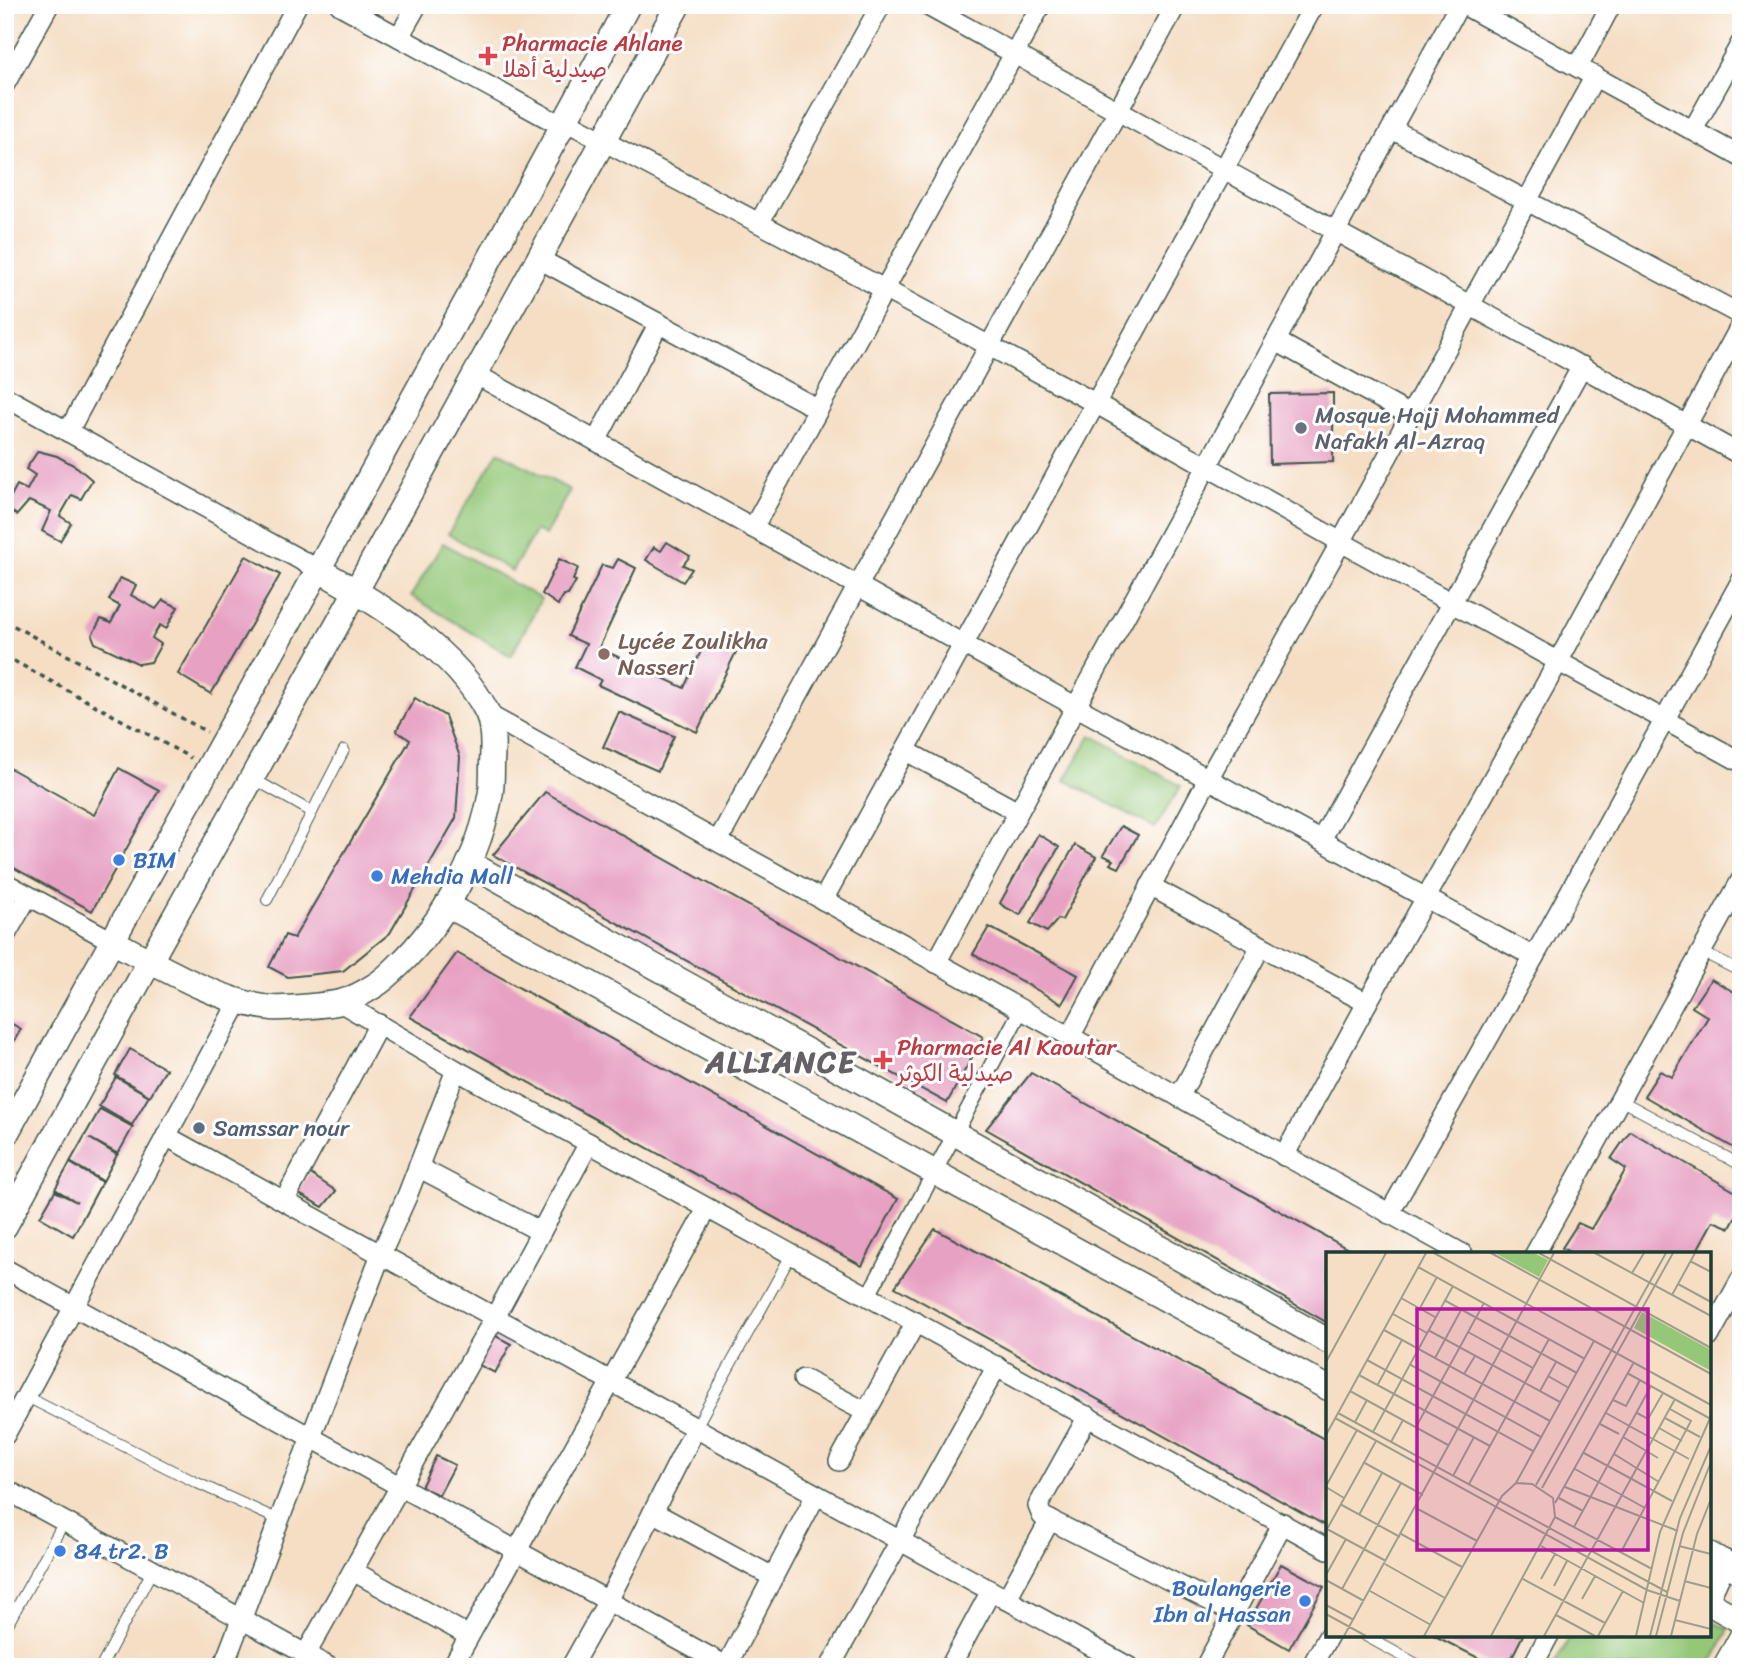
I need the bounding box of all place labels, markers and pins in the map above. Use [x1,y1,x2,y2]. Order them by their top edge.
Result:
place label: Pharmacie Ahlane صيدلية أهلا [502,23,683,90]
marker: Pharmacie Ahlane صيدلية أهلا [480,48,496,64]
place label: Mosque Hajj Mohammed Nafakh Al-Azraq [1315,395,1561,462]
marker: Mosque Hajj Mohammed Nafakh Al-Azraq [1293,420,1309,436]
place label: Lycée Zoulikha Nasseri [618,621,768,688]
marker: Lycée Zoulikha Nasseri [596,646,612,662]
place label: BIM [133,840,177,881]
marker: BIM [111,852,127,868]
place label: Mehdia Mall [391,856,514,897]
marker: Mehdia Mall [369,868,385,884]
place label: Pharmacie Al Kaoutar صيدلية الكوثر [895,1027,1118,1094]
marker: Pharmacie Al Kaoutar صيدلية الكوثر [875,1052,891,1068]
place label: Samssar nour [213,1108,351,1149]
marker: Samssar nour [191,1120,207,1136]
place label: 84 tr2. B [74,1531,168,1572]
marker: 84 tr2. B [52,1543,68,1559]
place label: Boulangerie Ibn al Hassan [1153,1568,1292,1635]
marker: Boulangerie Ibn al Hassan [1297,1593,1313,1609]

